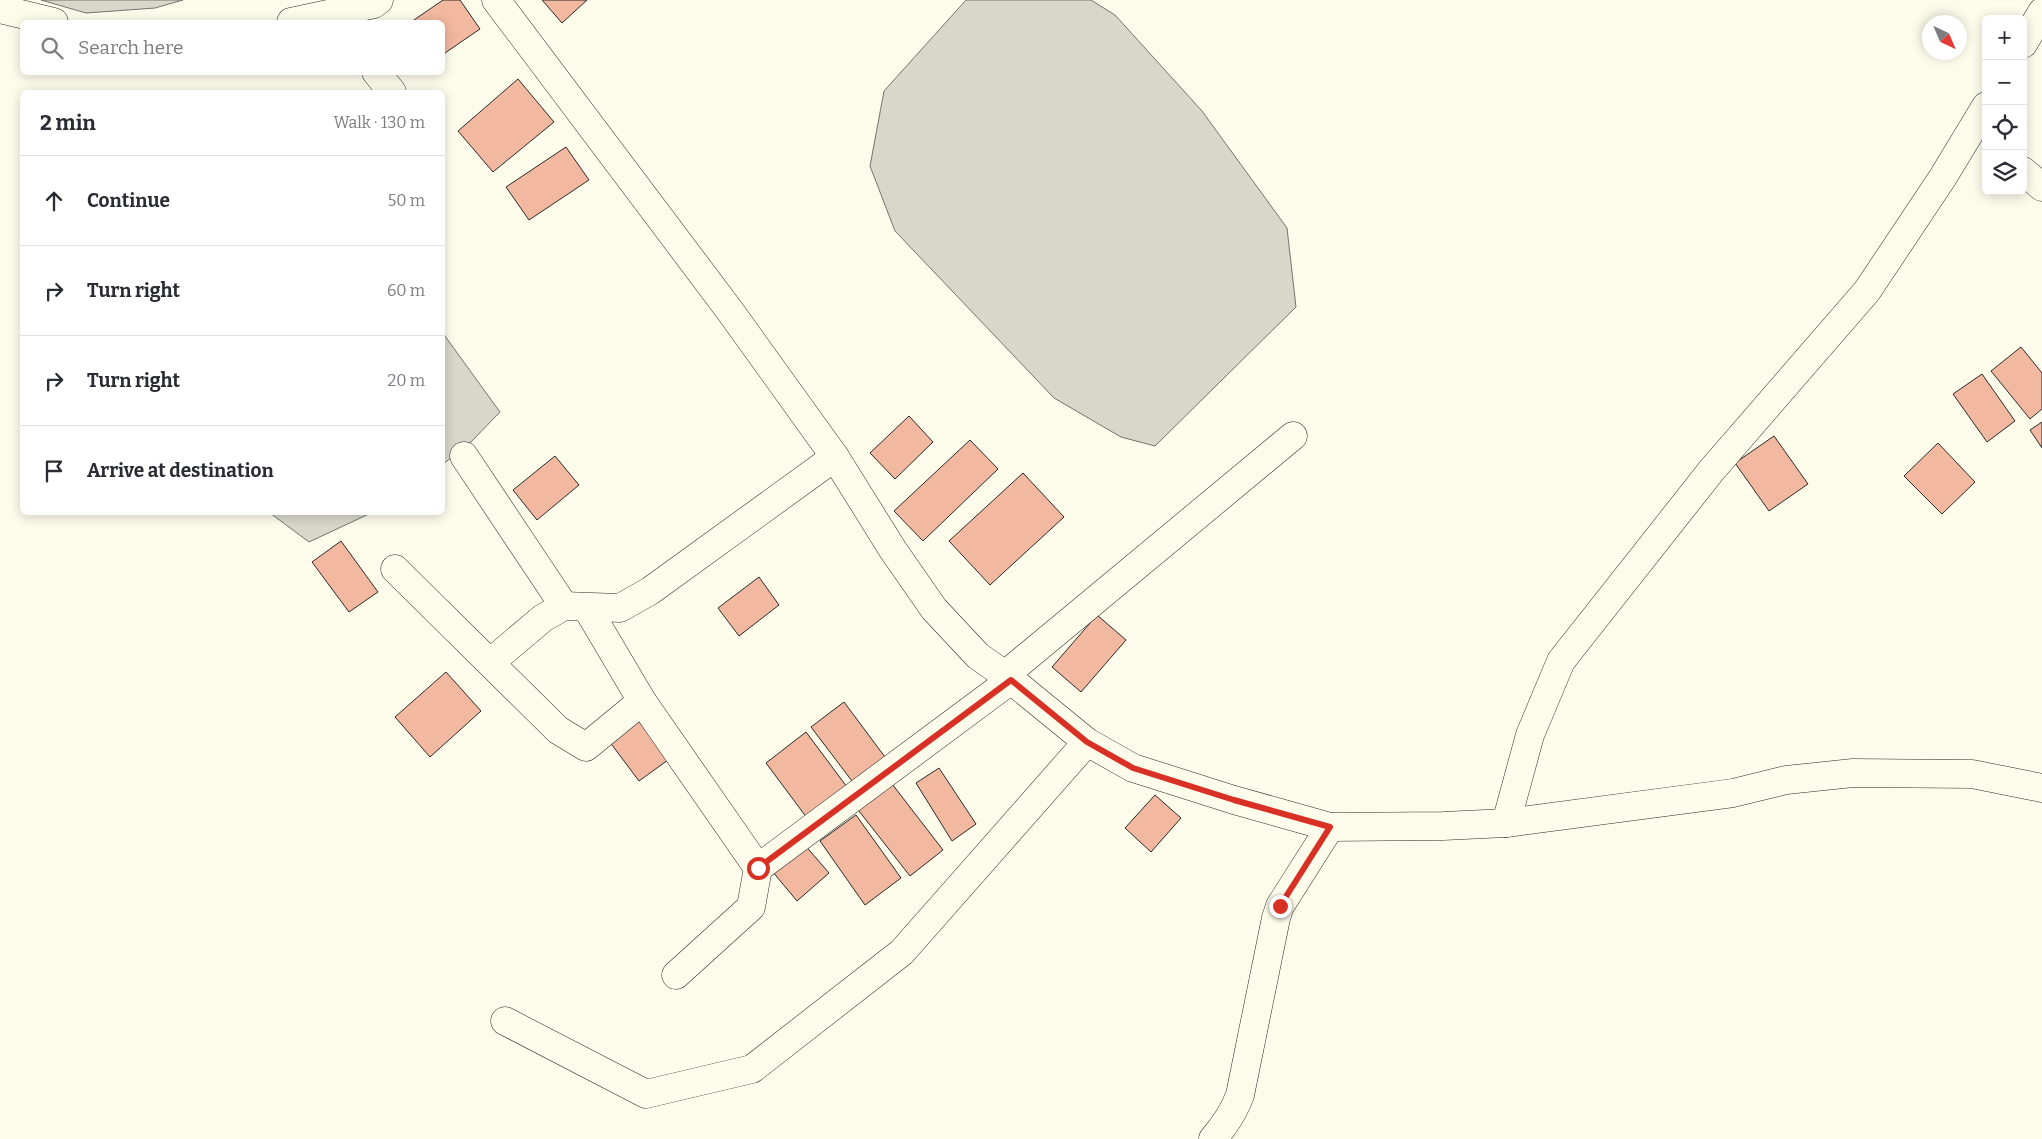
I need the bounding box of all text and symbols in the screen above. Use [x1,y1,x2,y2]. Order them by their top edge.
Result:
north arrow [1922,15,1967,60]
map controls [1982,15,2027,195]
button: + [1982,15,2027,60]
search box [20,20,445,75]
icon: search [38,34,66,62]
text: Search here [78,36,183,59]
button: − [1982,60,2027,105]
button: locate [1982,105,2027,150]
text: 2 min [40,110,96,136]
text: Walk · 130 m [333,113,425,132]
button: layers [1982,150,2027,195]
icon: ahead [40,187,68,215]
text: Continue [87,189,170,212]
text: 50 m [388,191,425,210]
icon: right [40,277,68,305]
text: Turn right [87,279,180,302]
text: 60 m [387,281,425,300]
icon: right [40,367,68,395]
text: Turn right [87,369,180,392]
text: 20 m [388,371,425,390]
icon: arrive [40,457,68,485]
text: Arrive at destination [87,459,274,482]
route start [747,857,770,880]
route end [1269,895,1292,918]

